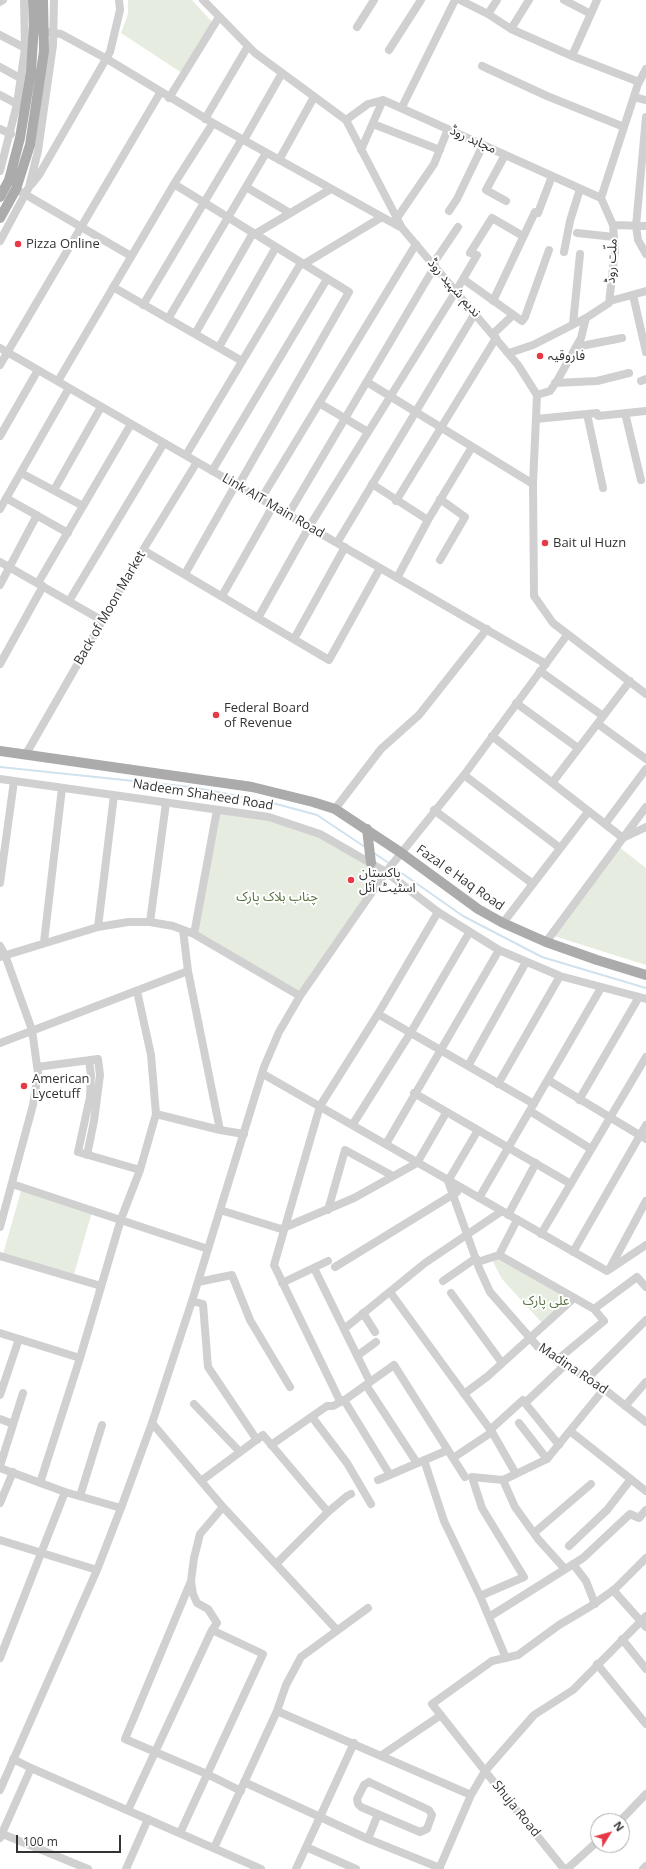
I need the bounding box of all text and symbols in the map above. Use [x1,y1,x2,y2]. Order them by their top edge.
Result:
street label: مجاہد روڈ [447,123,499,157]
place label: Pizza Online [26,236,100,252]
street label: ملّت روڈ [603,238,621,284]
marker: Pizza Online [13,239,23,249]
street label: ندیم شہید روڈ [424,255,484,321]
place label: فاروقیہ [548,348,585,364]
marker: فاروقیہ [535,351,545,361]
street label: Link AIT Main Road [219,470,327,542]
place label: Bait ul Huzn [553,535,626,551]
marker: Bait ul Huzn [540,538,550,548]
street label: Back of Moon Market [71,548,149,668]
place label: Federal Board of Revenue [224,700,309,731]
marker: Federal Board of Revenue [211,710,221,720]
street label: Nadeem Shaheed Road [132,776,274,814]
street label: Fazal e Haq Road [413,842,507,914]
place label: پاکستان اسٹیٹ آئل [359,865,416,896]
marker: پاکستان اسٹیٹ آئل [346,875,356,885]
park label: چناب بلاک پارک [236,889,318,905]
place label: American Lycetuff [32,1071,90,1102]
marker: American Lycetuff [19,1081,29,1091]
park label: علی پارک [523,1293,569,1309]
street label: Madina Road [536,1340,610,1398]
street label: Shuja Road [489,1778,543,1840]
north arrow [590,1813,630,1853]
text: N [610,1818,628,1834]
scale bar [18,1827,123,1853]
text: 100 m [23,1833,58,1850]

